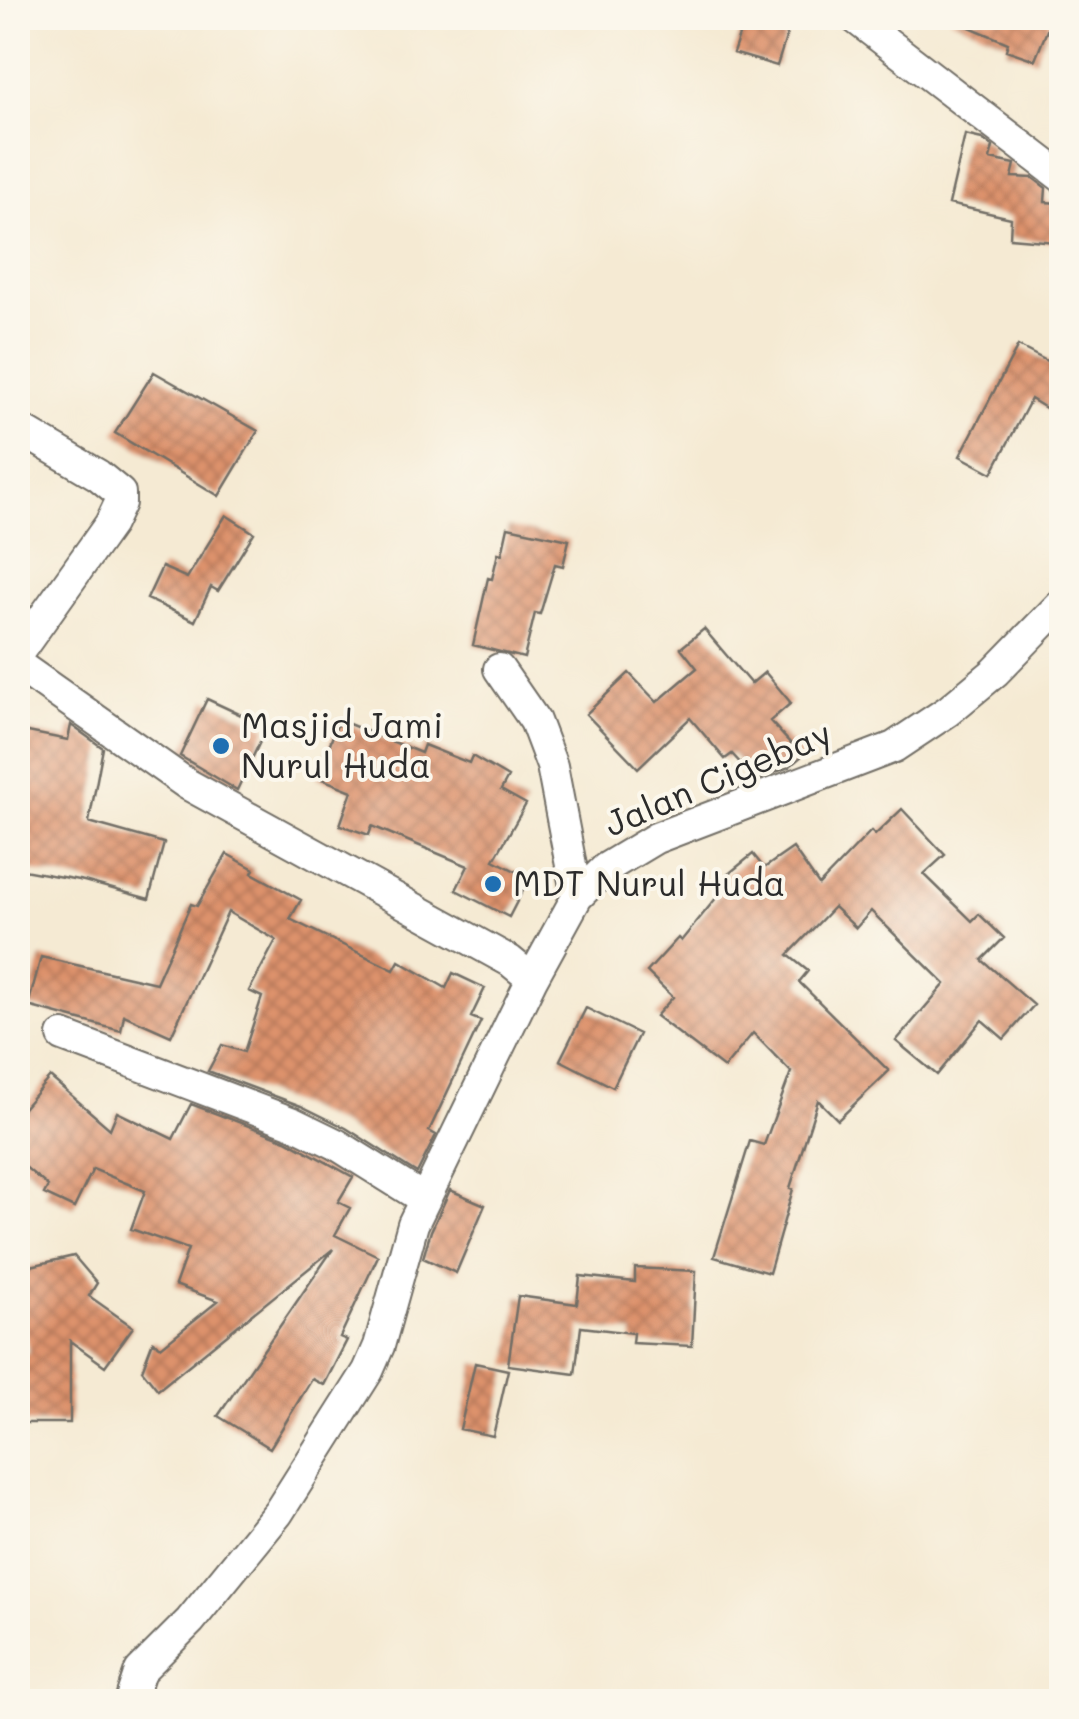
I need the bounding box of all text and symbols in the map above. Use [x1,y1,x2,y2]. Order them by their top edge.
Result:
place label: Masjid Jami Nurul Huda [241,701,443,787]
street label: Jalan Cigebay [597,709,838,846]
marker: Masjid Jami Nurul Huda [210,735,232,757]
place label: MDT Nurul Huda [513,859,785,905]
marker: MDT Nurul Huda [482,873,504,895]

